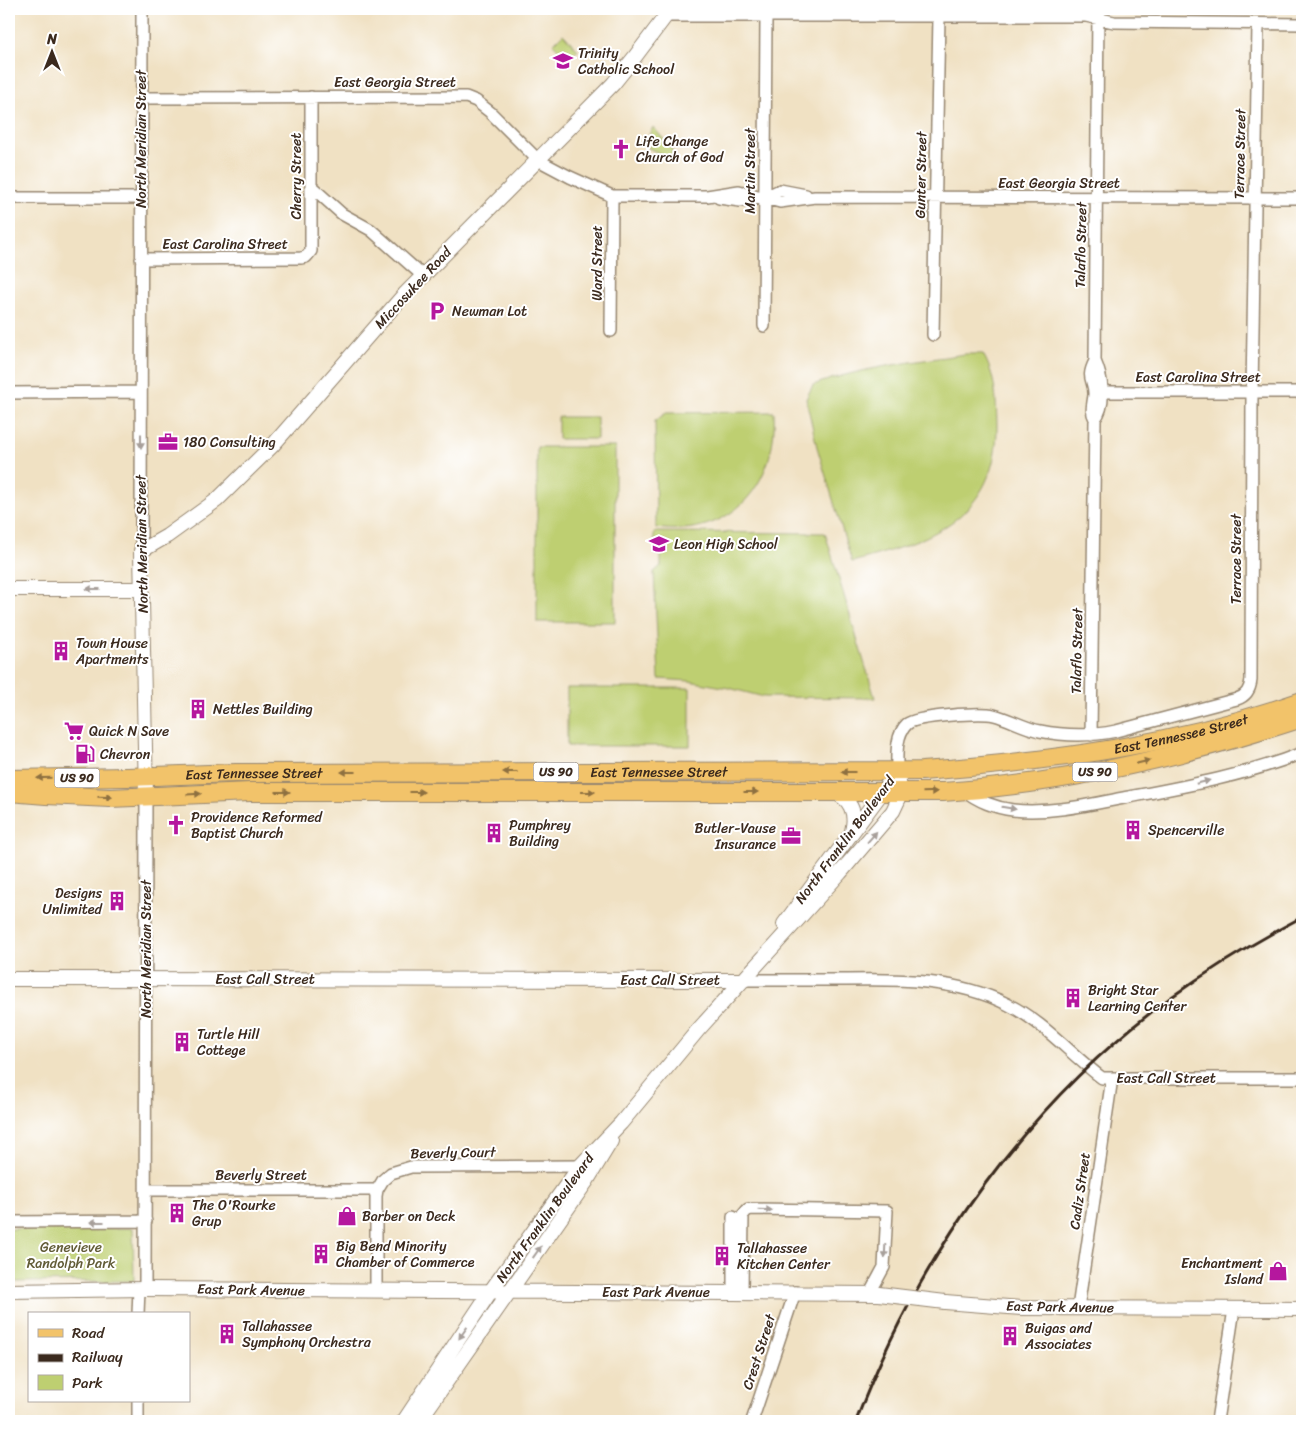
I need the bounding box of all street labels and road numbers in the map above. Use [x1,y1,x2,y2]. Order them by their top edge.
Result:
street label: North Meridian Street [129,69,154,208]
street label: East Georgia Street [334,70,456,95]
street label: Terrace Street [1227,107,1253,199]
street label: Martin Street [738,127,763,214]
street label: Gunter Street [908,130,934,219]
street label: Cherry Street [284,133,309,219]
street label: East Georgia Street [998,171,1120,196]
street label: Talaflo Street [1068,200,1094,288]
street label: Ward Street [585,225,610,301]
street label: East Carolina Street [162,232,288,257]
street label: Miccosukee Road [368,240,459,335]
street label: East Carolina Street [1135,365,1261,390]
street label: North Meridian Street [128,473,156,613]
street label: Terrace Street [1224,513,1249,604]
street label: Talaflo Street [1064,606,1090,694]
street label: East Tennessee Street [1112,706,1252,761]
street label: East Tennessee Street [590,759,729,784]
street label: East Tennessee Street [185,760,324,787]
road number: US 90 [534,762,578,782]
road number: US 90 [1072,762,1118,782]
road number: US 90 [54,768,100,788]
street label: North Franklin Boulevard [788,769,903,909]
street label: North Meridian Street [134,879,159,1018]
street label: East Call Street [215,967,315,992]
street label: East Call Street [620,968,720,993]
street label: East Call Street [1116,1066,1216,1091]
street label: Beverly Court [410,1140,497,1166]
street label: North Franklin Boulevard [489,1147,602,1288]
street label: Cadiz Street [1062,1151,1098,1231]
street label: Beverly Street [215,1163,307,1188]
street label: East Park Avenue [197,1277,305,1303]
street label: East Park Avenue [602,1280,710,1305]
street label: East Park Avenue [1006,1294,1114,1320]
street label: Crest Street [735,1310,783,1393]

